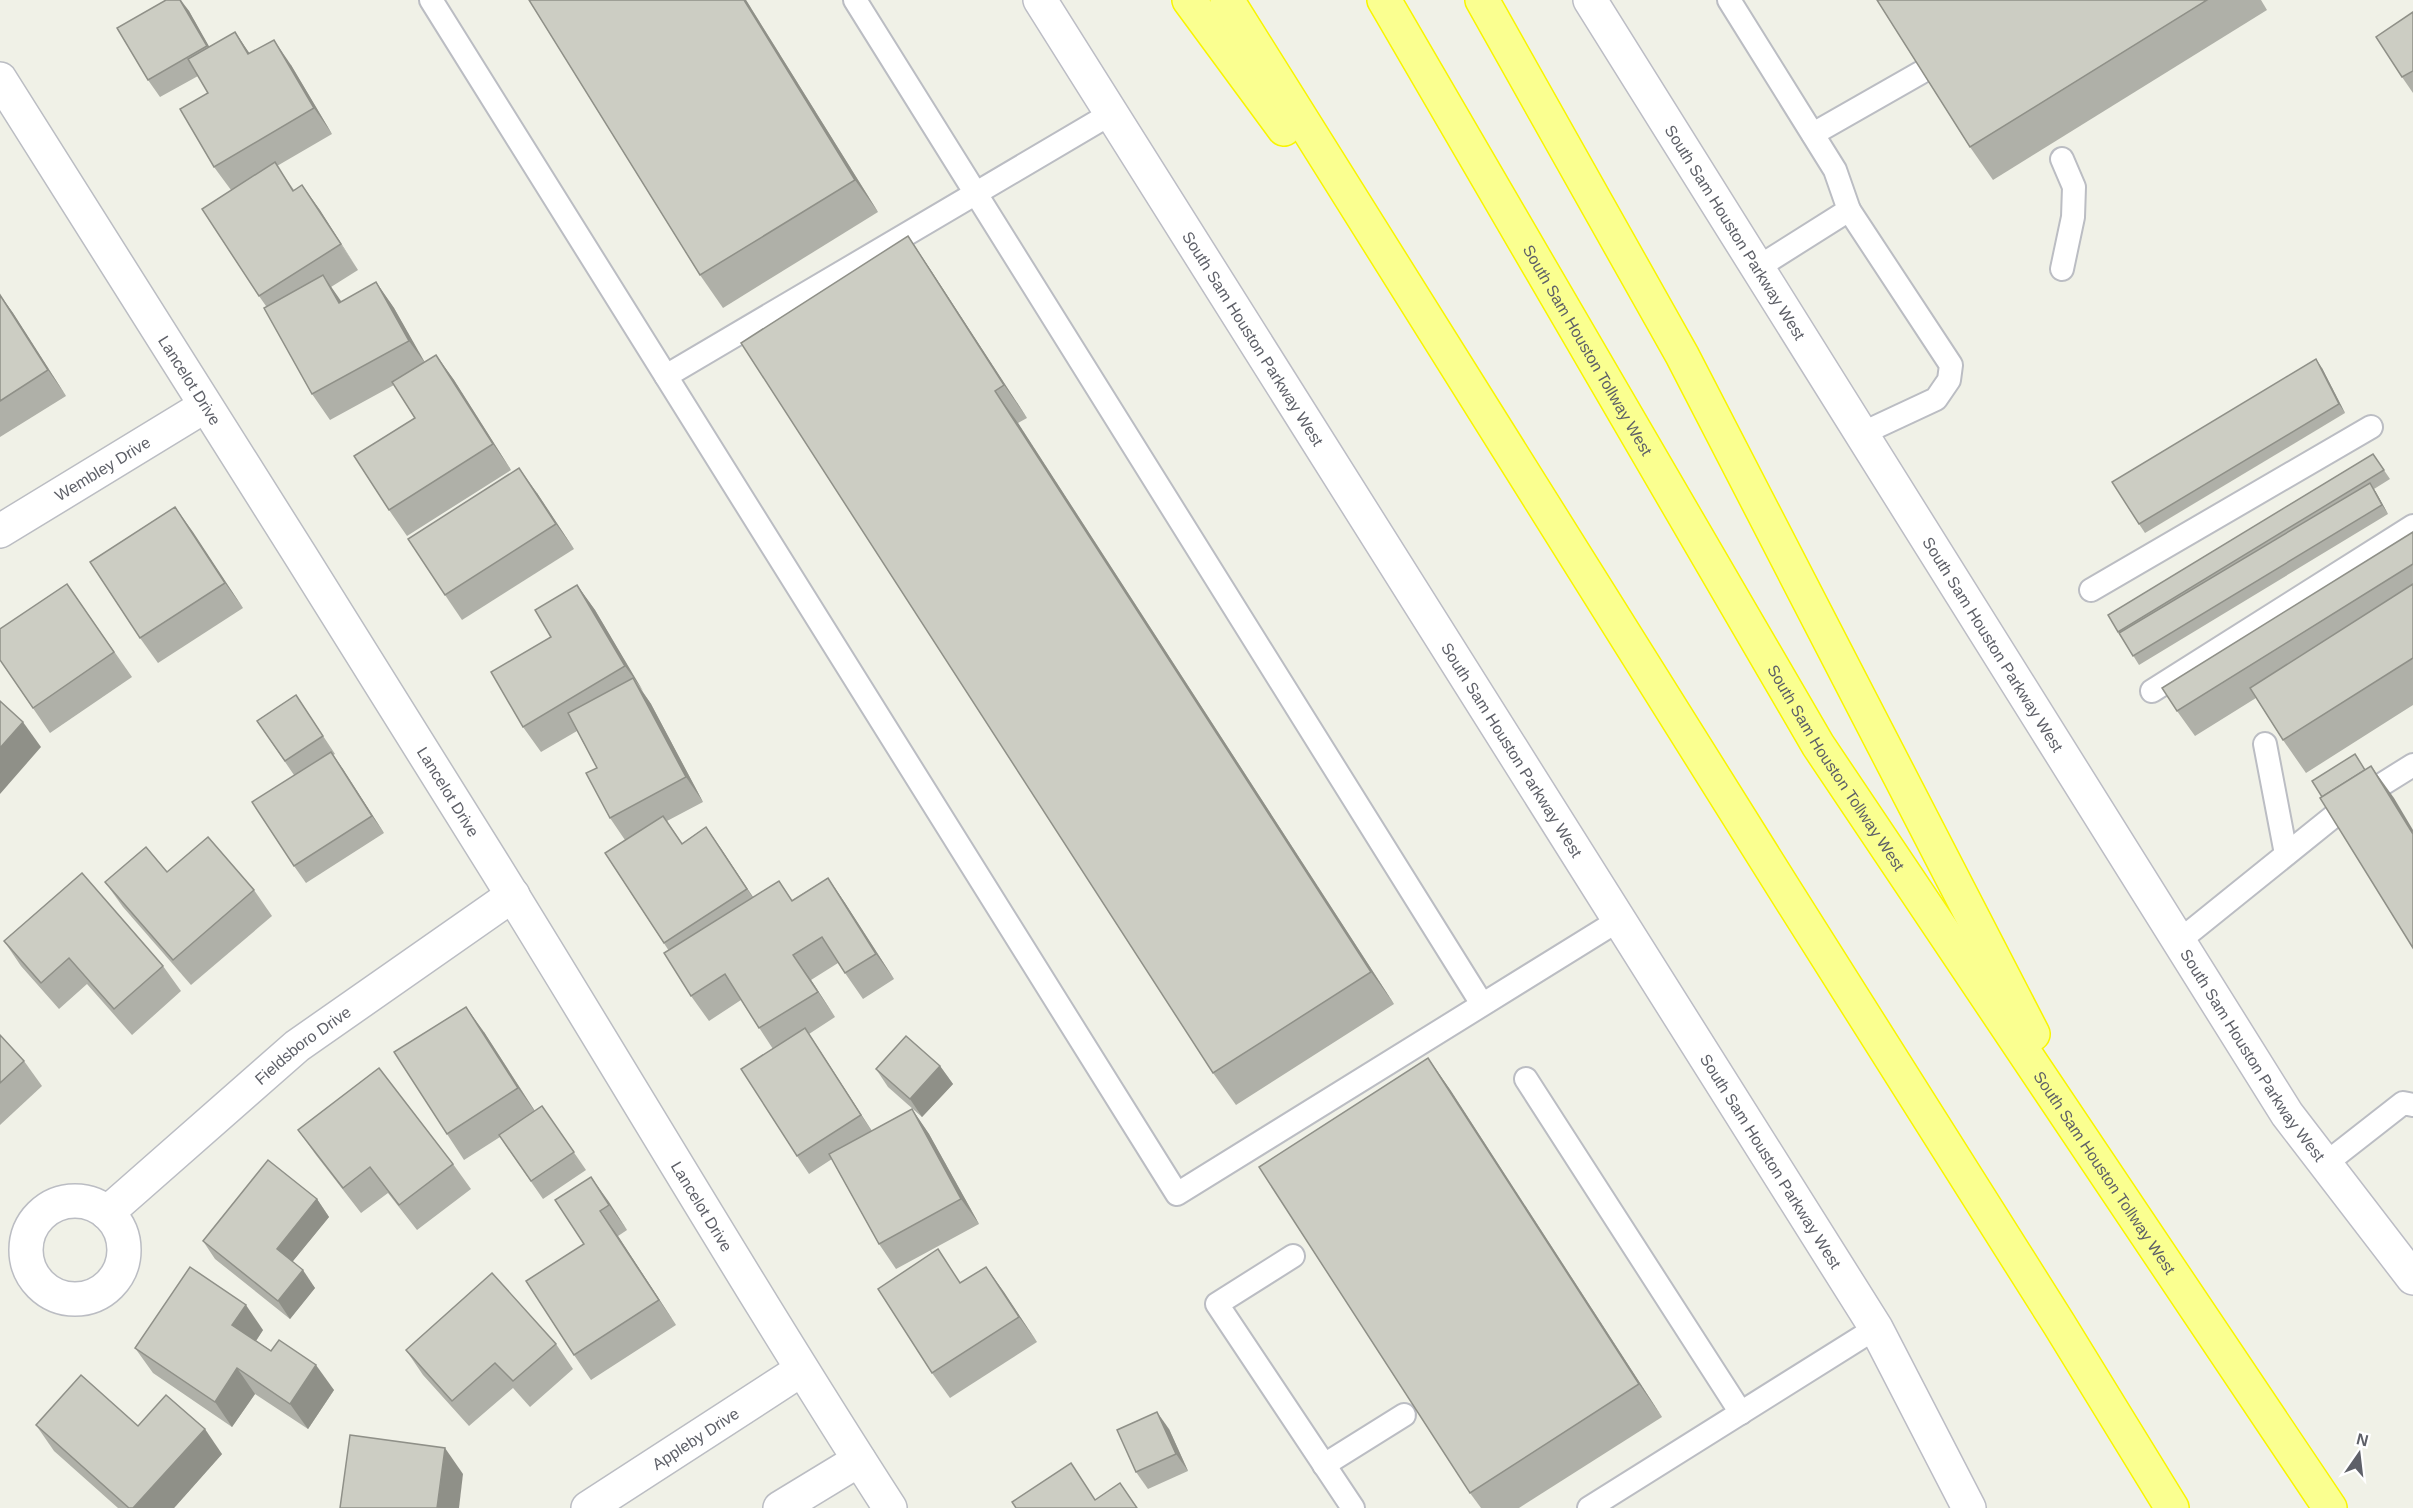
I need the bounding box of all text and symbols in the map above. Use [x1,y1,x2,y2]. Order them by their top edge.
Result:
street label: South Sam Houston Parkway West [1662,122,1809,343]
street label: South Sam Houston Parkway West [1179,228,1327,449]
street label: South Sam Houston Tollway West [1520,242,1656,459]
street label: Lancelot Drive [155,332,224,428]
street label: Wembley Drive [52,433,153,504]
street label: South Sam Houston Parkway West [1920,534,2067,755]
street label: South Sam Houston Parkway West [1438,640,1586,860]
street label: South Sam Houston Tollway West [1765,662,1908,874]
street label: Lancelot Drive [414,744,483,840]
street label: South Sam Houston Parkway West [2177,946,2329,1165]
street label: Fieldsboro Drive [251,1003,354,1088]
street label: South Sam Houston Parkway West [1697,1051,1845,1272]
street label: South Sam Houston Tollway West [2031,1068,2179,1278]
street label: Lancelot Drive [668,1158,736,1254]
street label: Appleby Drive [649,1404,742,1473]
north arrow [2329,1424,2389,1484]
text: N [2355,1430,2370,1450]

